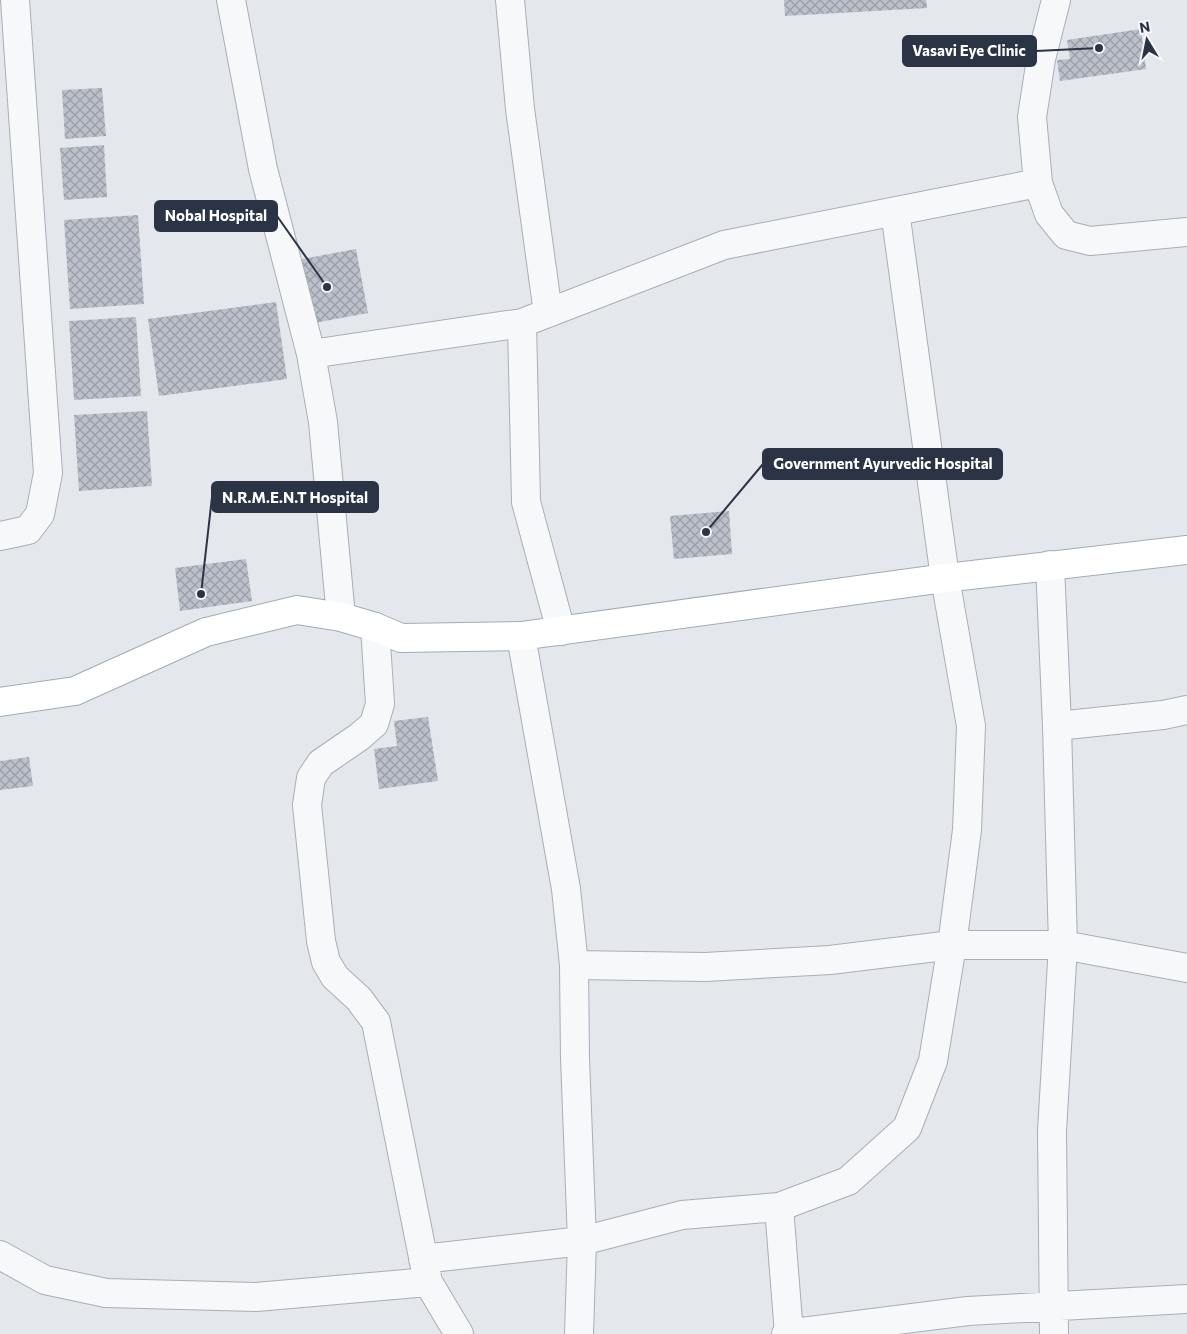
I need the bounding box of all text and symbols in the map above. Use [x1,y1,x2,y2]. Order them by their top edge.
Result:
north arrow [1122,15,1172,65]
text: N [1138,17,1151,36]
callout: Vasavi Eye Clinic [903,36,1036,66]
text: Vasavi Eye Clinic [912,41,1026,59]
callout: Nobal Hospital [155,201,277,231]
text: Nobal Hospital [165,206,267,224]
callout: Government Ayurvedic Hospital [763,449,1002,479]
text: Government Ayurvedic Hospital [773,454,993,472]
callout: N.R.M.E.N.T Hospital [212,482,378,512]
text: N.R.M.E.N.T Hospital [222,488,368,506]

